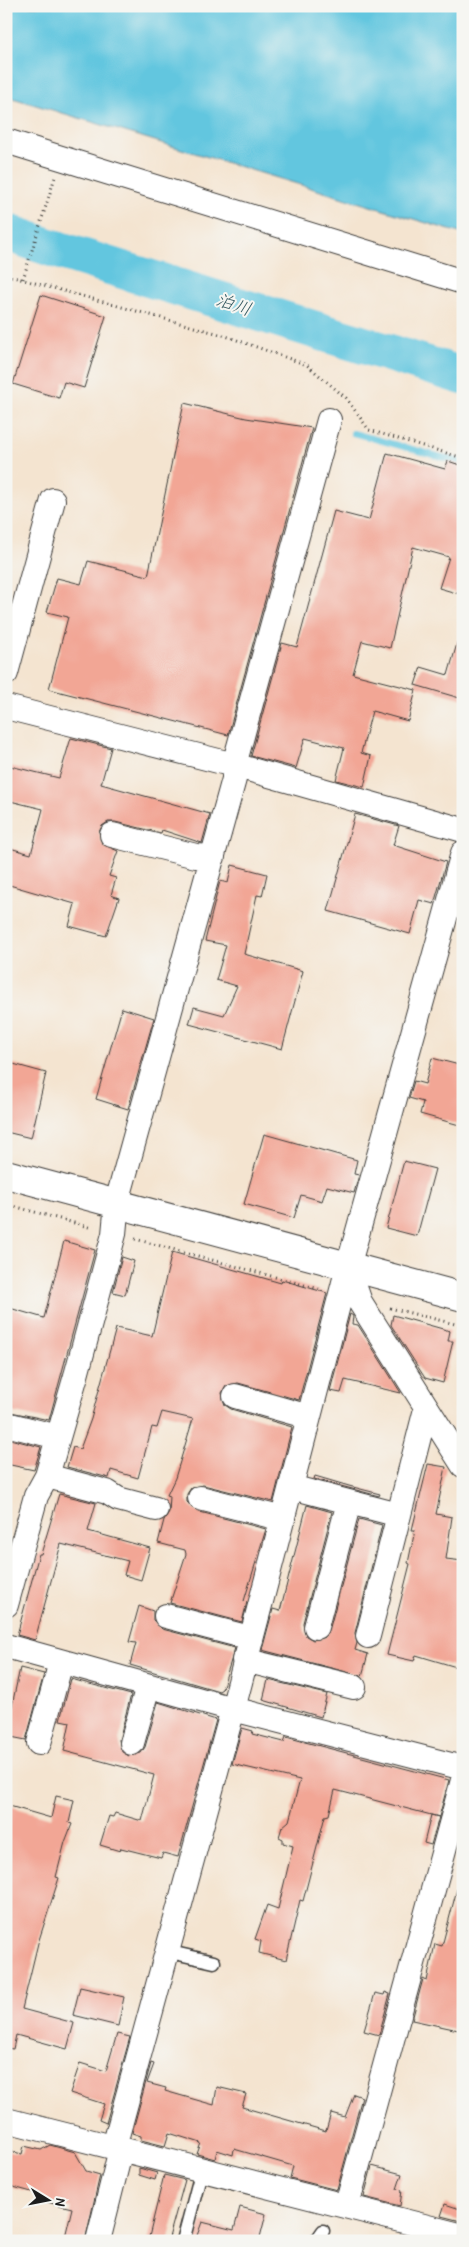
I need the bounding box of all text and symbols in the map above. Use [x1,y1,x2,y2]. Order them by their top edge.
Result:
water label: 泊川 [213,287,255,321]
north arrow [22,2174,72,2224]
text: N [51,2197,71,2208]

